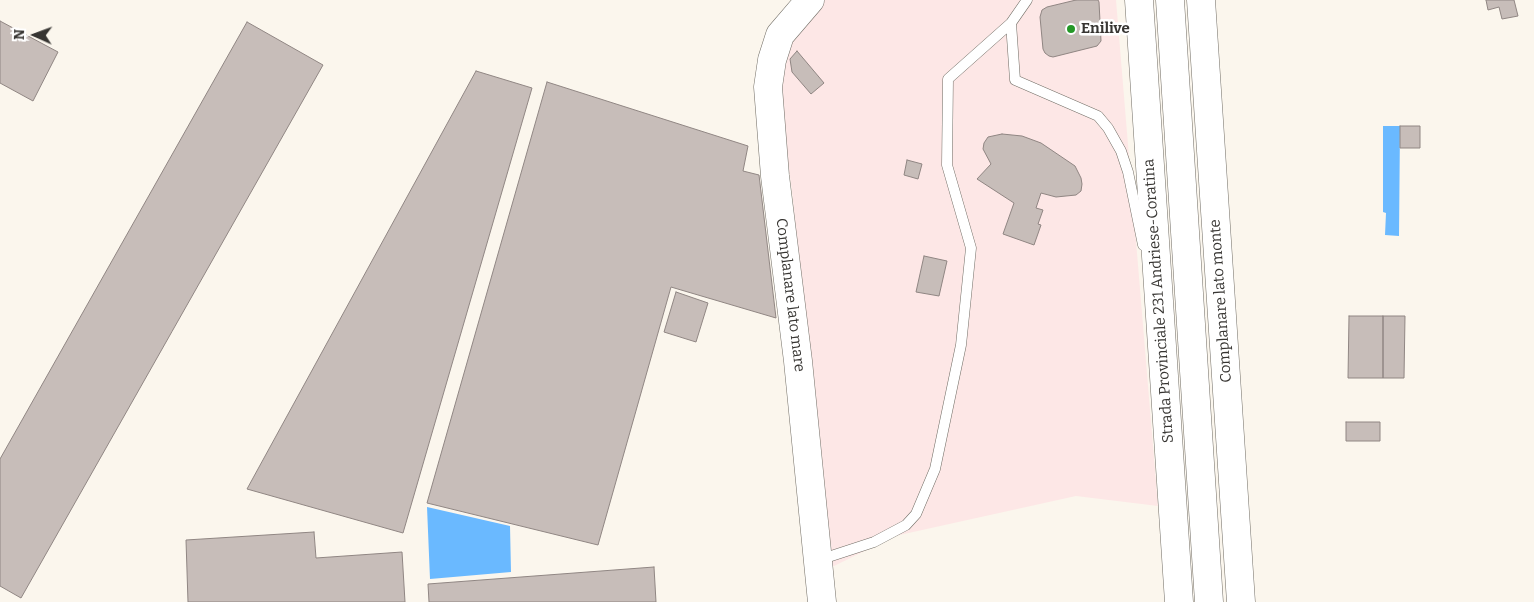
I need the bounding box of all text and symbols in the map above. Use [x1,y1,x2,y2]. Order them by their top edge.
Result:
north arrow [10,10,60,60]
place label: Enilive [1081,20,1130,38]
marker: Enilive [1065,23,1077,35]
text: N [11,29,28,40]
street label: Strada Provinciale 231 Andriese-Coratina [1140,158,1178,444]
street label: Complanare lato mare [772,217,808,373]
street label: Complanare lato monte [1206,219,1236,383]

